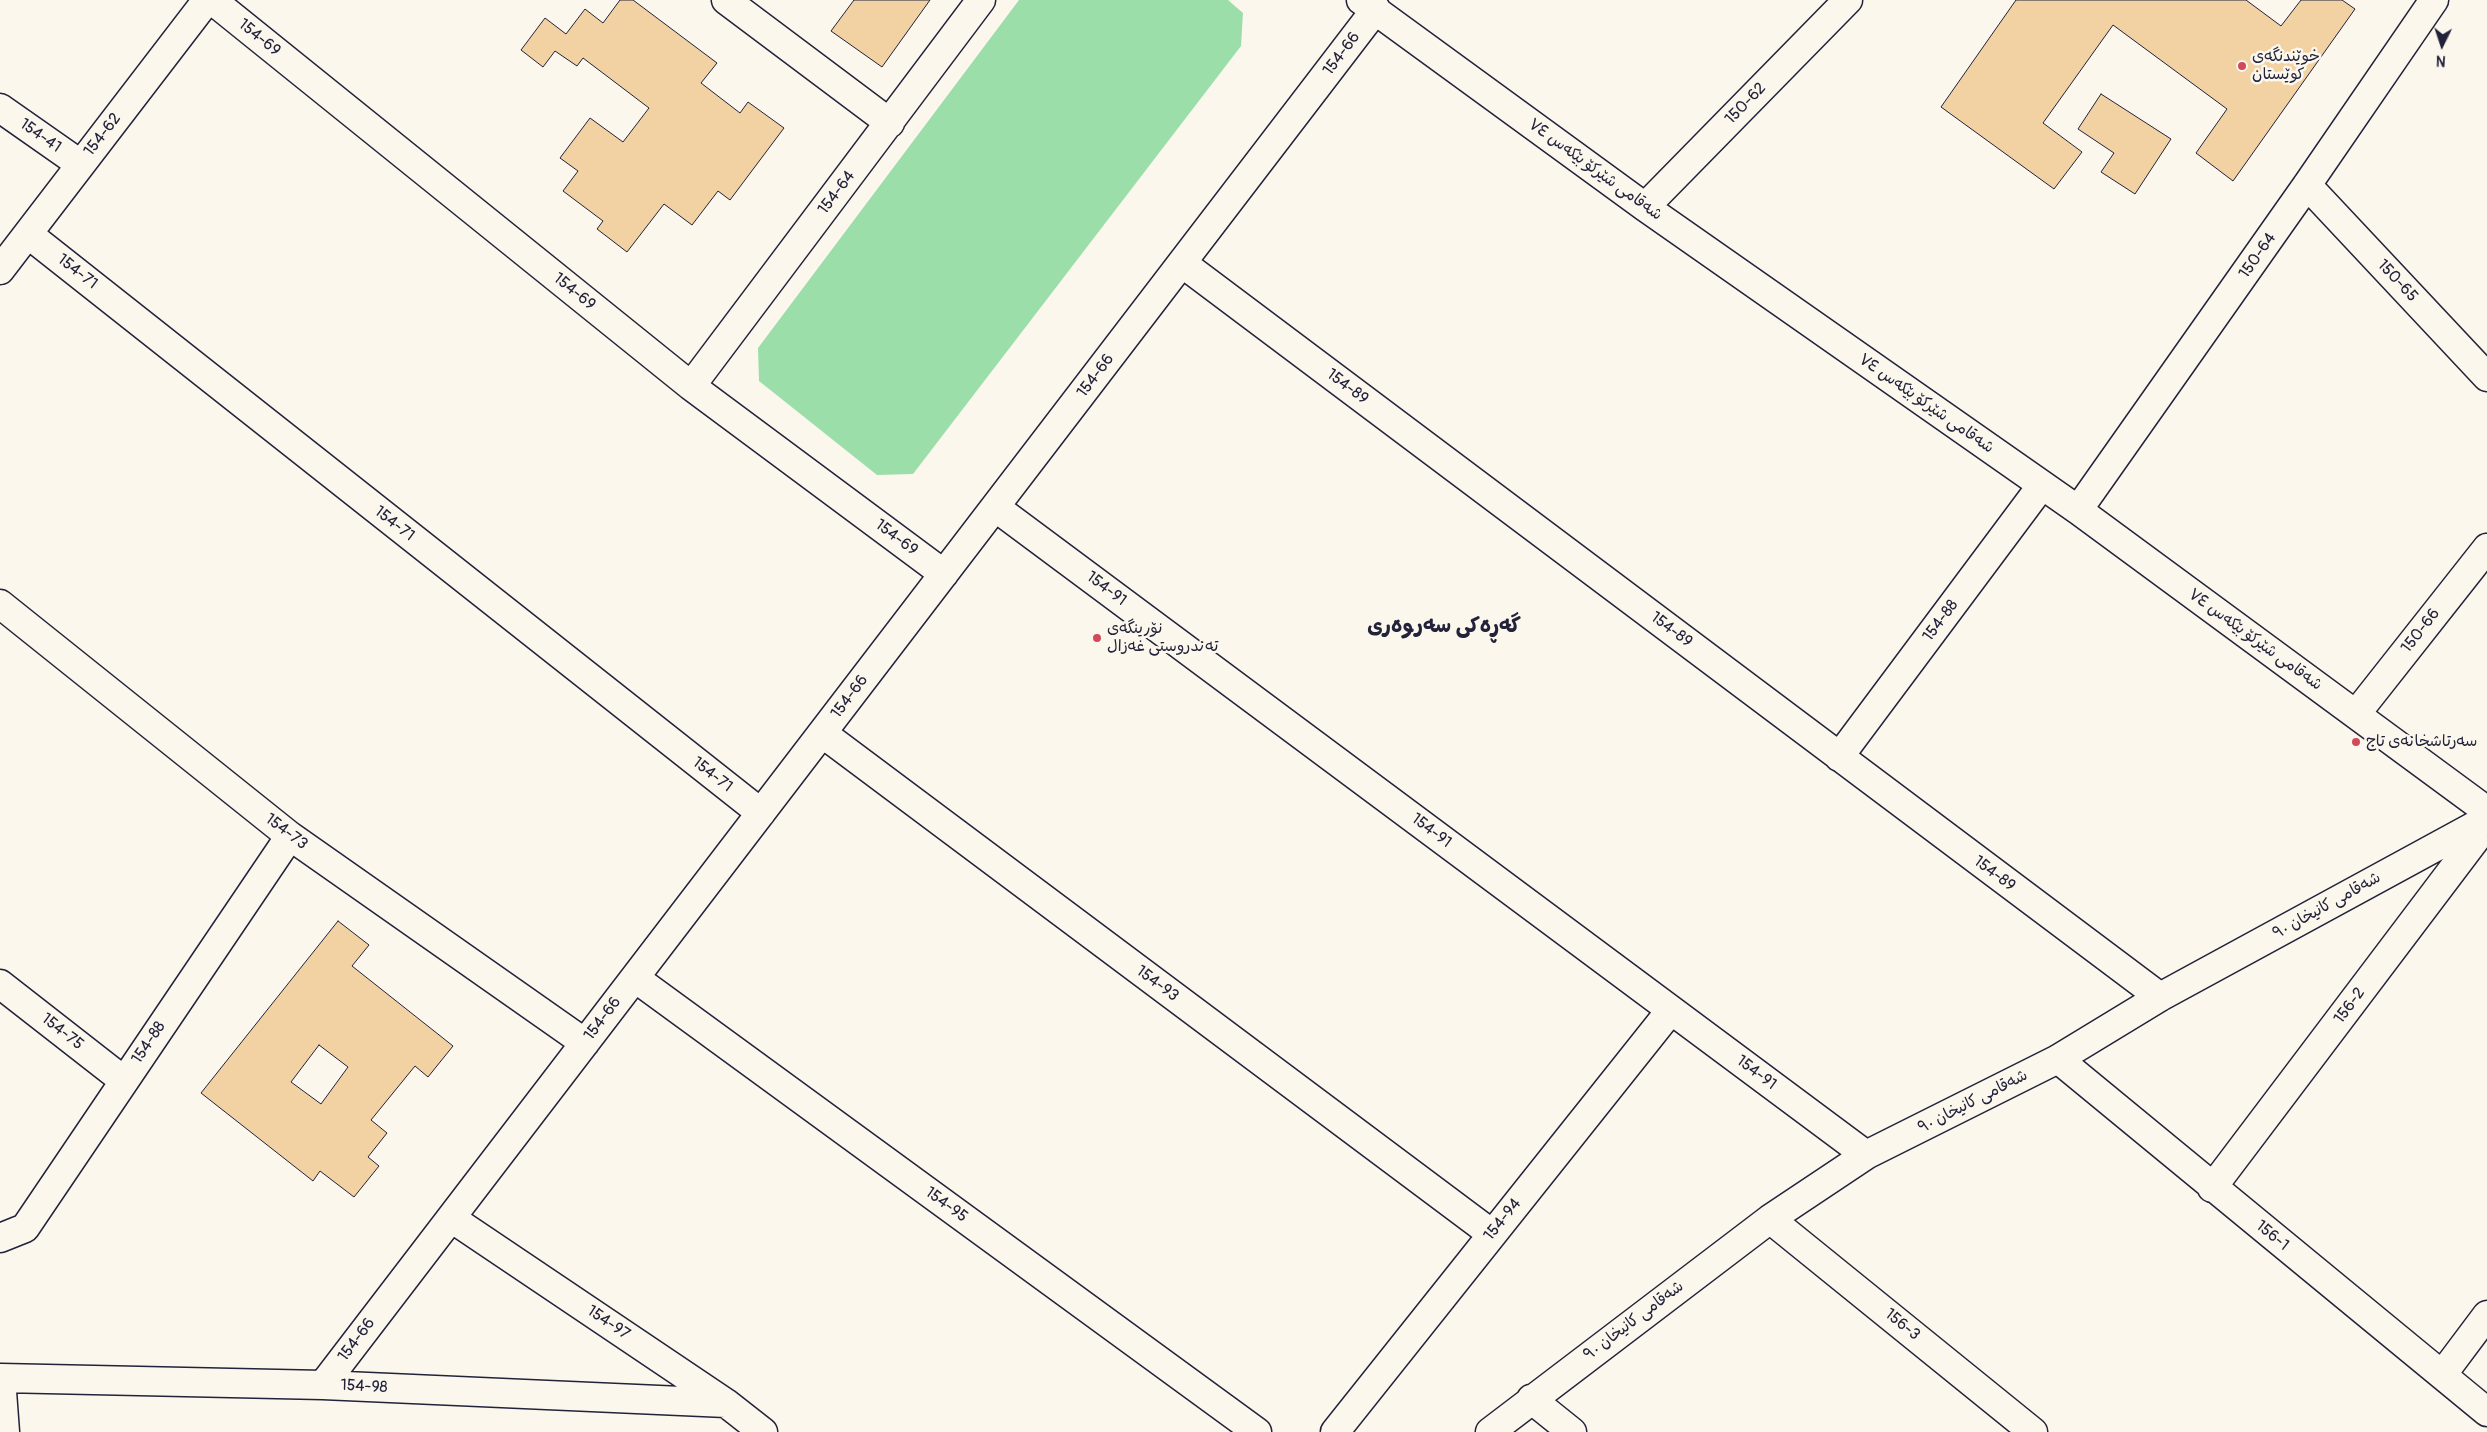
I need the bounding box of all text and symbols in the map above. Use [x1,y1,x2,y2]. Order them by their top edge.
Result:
street label: 154-69 [234,15,284,61]
north arrow [2417,20,2467,70]
street label: 154-66 [1319,28,1365,80]
place label: خوێندنگەی کوێستان [2252,47,2320,85]
text: N [2436,52,2446,69]
marker: خوێندنگەی کوێستان [2236,60,2248,72]
street label: 150-62 [1721,79,1771,129]
street label: 154-62 [80,110,126,160]
street label: 154-41 [15,115,65,157]
street label: شەقامی شێرکۆ بێکەس ٧٤ [1524,115,1666,225]
street label: 154-64 [814,167,860,219]
street label: 150-64 [2235,229,2281,283]
street label: 154-71 [53,250,101,294]
street label: 150-65 [2373,256,2421,306]
street label: 154-69 [549,269,599,315]
street label: 154-66 [1073,350,1119,402]
street label: شەقامی شێرکۆ بێکەس ٧٤ [1855,350,1997,458]
street label: 154-89 [1322,365,1372,409]
street label: 154-71 [370,502,418,546]
street label: 154-69 [871,516,921,560]
street label: 154-91 [1082,568,1130,610]
street label: شەقامی شێرکۆ بێکەس ٧٤ [2184,585,2326,695]
street label: 154-88 [1919,596,1963,646]
street label: 150-66 [2398,605,2444,657]
street label: 154-89 [1646,608,1696,652]
district label: گەڕەکی سەروەری [1367,614,1521,640]
place label: نۆرینگەی تەندروستی غەزال [1107,619,1218,657]
marker: نۆرینگەی تەندروستی غەزال [1091,632,1103,644]
street label: 154-66 [827,671,873,723]
place label: سەرتاشخانەی تاج [2366,732,2477,752]
marker: سەرتاشخانەی تاج [2350,736,2362,748]
street label: 154-71 [688,753,736,797]
street label: 154-73 [261,810,311,854]
street label: 154-91 [1407,810,1455,852]
street label: 154-89 [1969,852,2019,896]
street label: شەقامی کانیخان ٩٠ [2270,868,2384,944]
street label: 154-93 [1132,962,1182,1006]
street label: 156-2 [2330,984,2370,1028]
street label: 154-66 [580,993,626,1045]
street label: 154-75 [37,1010,87,1054]
street label: 154-88 [128,1018,170,1068]
street label: 154-91 [1732,1052,1780,1094]
street label: شەقامی کانیخان ٩٠ [1915,1066,2031,1138]
street label: 154-95 [921,1183,971,1227]
street label: 154-94 [1480,1195,1526,1245]
street label: 156-1 [2251,1217,2293,1255]
street label: شەقامی کانیخان ٩٠ [1580,1277,1688,1365]
street label: 154-97 [583,1302,633,1344]
street label: 156-3 [1880,1305,1924,1345]
street label: 154-66 [334,1314,380,1366]
street label: 154-98 [340,1376,388,1398]

